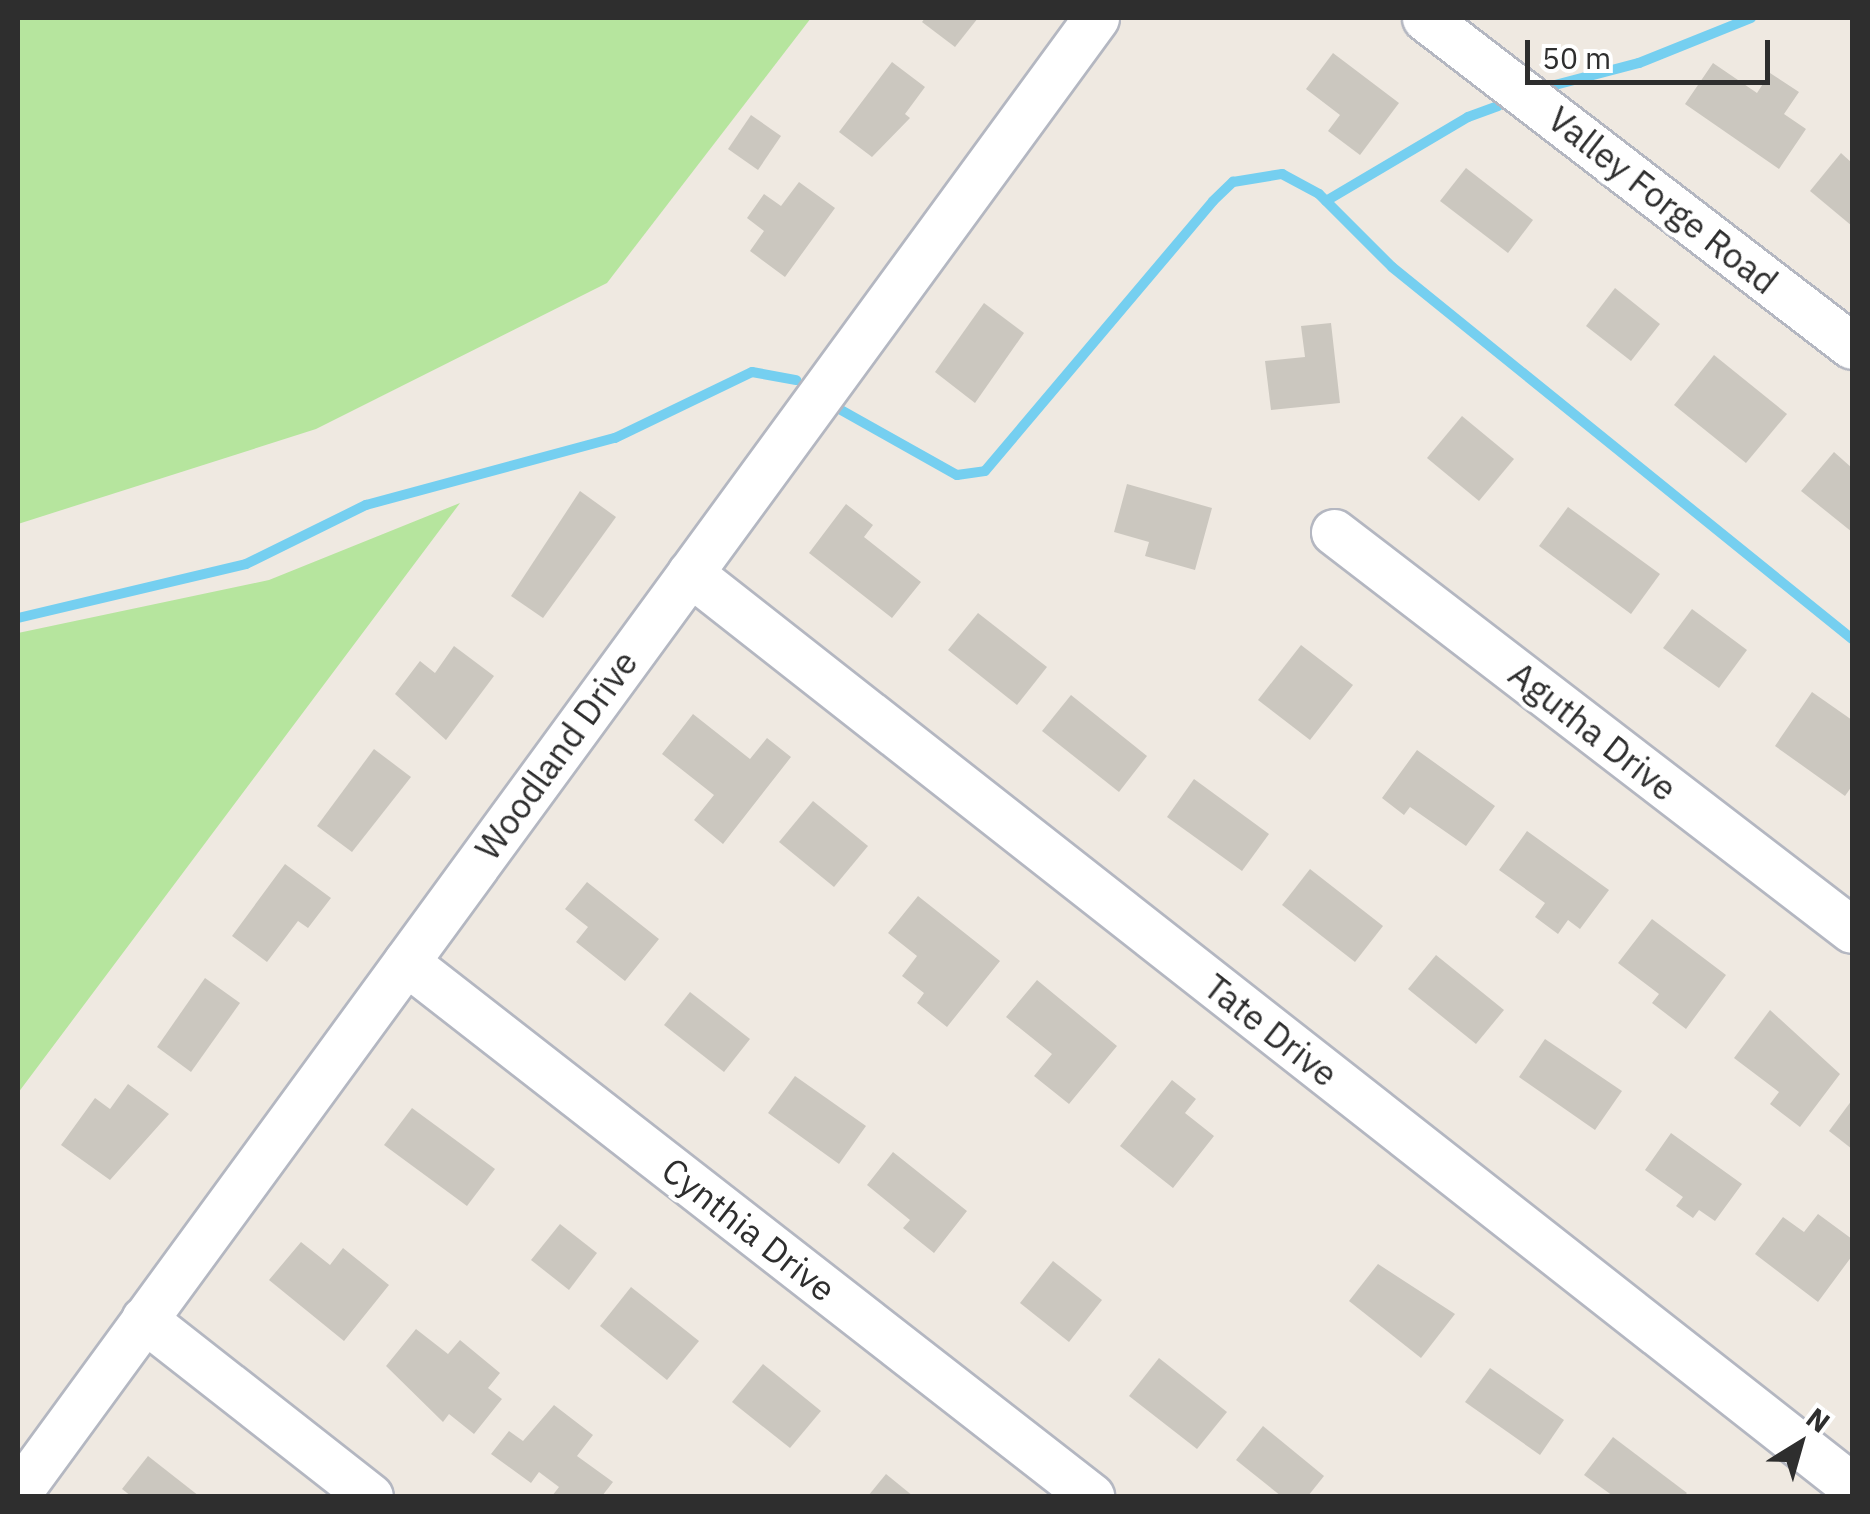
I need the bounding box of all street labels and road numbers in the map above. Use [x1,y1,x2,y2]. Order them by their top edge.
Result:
street label: Valley Forge Road [1540,98,1786,302]
street label: Woodland Drive [466,642,646,868]
street label: Agutha Drive [1501,653,1685,809]
street label: Tate Drive [1196,965,1346,1095]
street label: Cynthia Drive [654,1148,844,1310]

